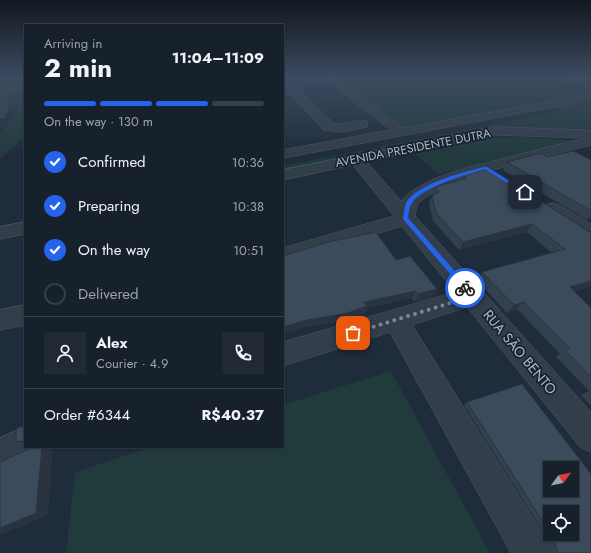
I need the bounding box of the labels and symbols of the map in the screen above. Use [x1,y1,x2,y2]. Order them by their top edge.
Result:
street label: AVENIDA PRESIDENTE DUTRA [334,124,492,172]
pin [508,175,542,209]
courier [445,268,485,308]
street label: RUA SÃO BENTO [479,305,561,399]
pin [336,316,370,350]
north arrow [543,461,579,497]

